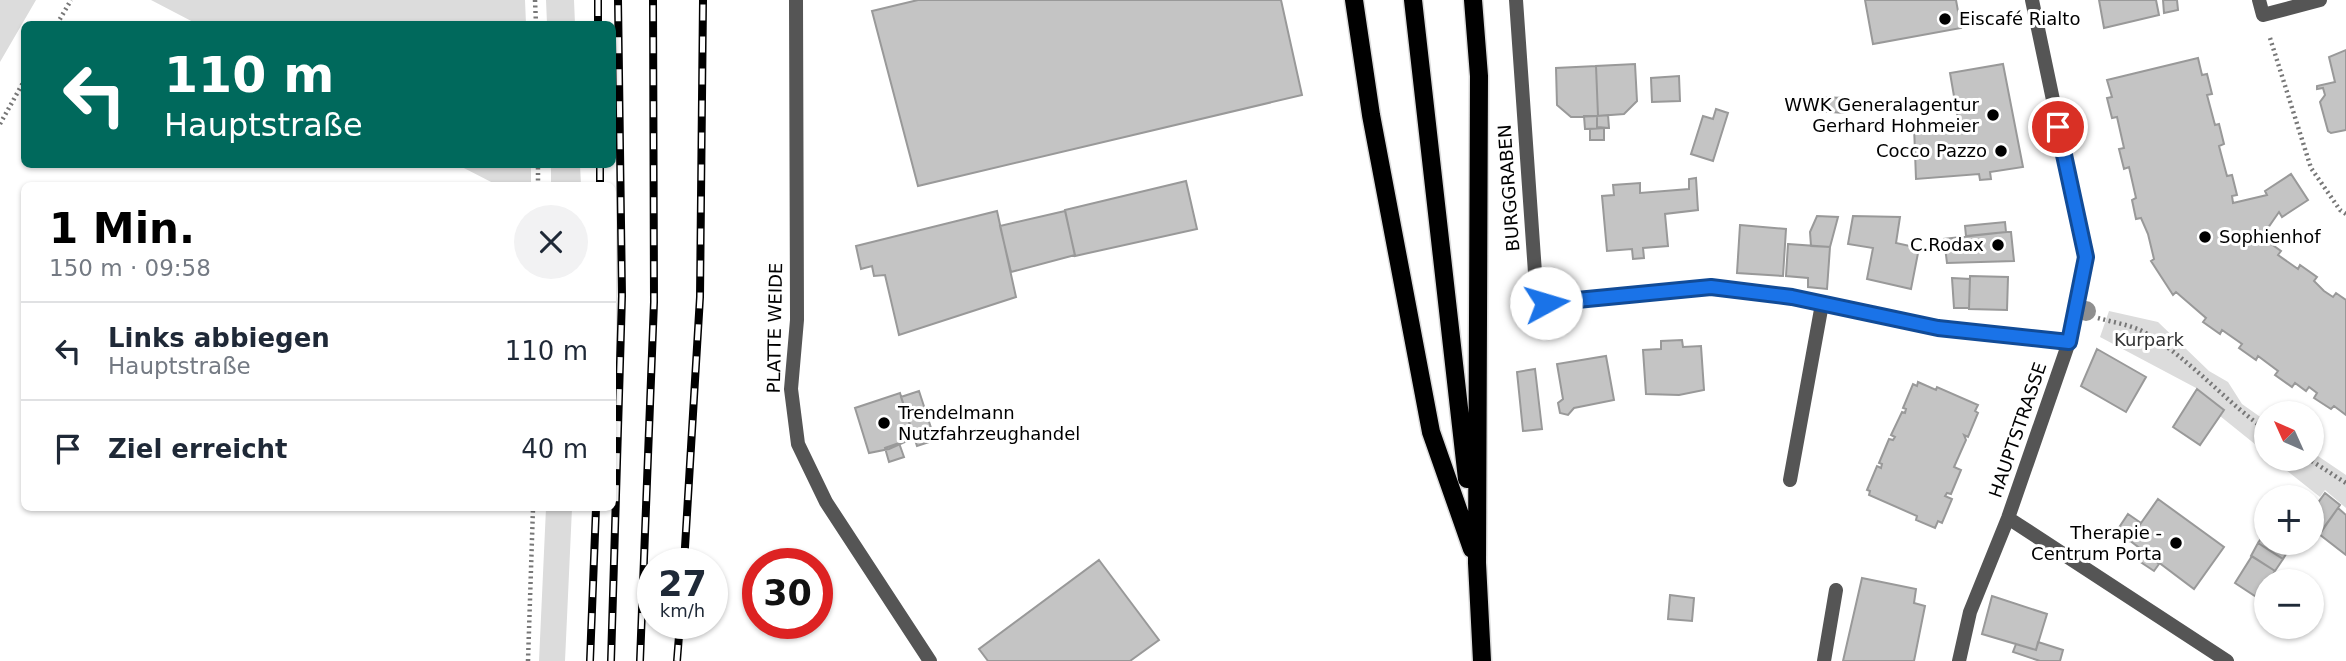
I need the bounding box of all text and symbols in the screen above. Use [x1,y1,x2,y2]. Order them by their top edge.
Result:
place label: Eiscafé Rialto [1959,8,2080,29]
marker: Eiscafé Rialto [1937,11,1953,27]
text: 110 m [164,47,334,104]
icon: left [49,49,140,140]
place label: WWK Generalagentur Gerhard Hohmeier [1784,94,1980,136]
pin [2028,97,2088,157]
text: Hauptstraße [164,106,363,144]
marker: WWK Generalagentur Gerhard Hohmeier [1985,107,2001,123]
icon: arrive [2039,108,2077,146]
street label: BURGGRABEN [1494,124,1523,252]
place label: Cocco Pazzo [1876,140,1987,161]
marker: Cocco Pazzo [1993,143,2009,159]
text: 1 Min. [49,204,195,253]
button: close [514,205,588,279]
place label: Sophienhof [2219,226,2321,247]
marker: Sophienhof [2197,229,2213,245]
place label: C.Rodax [1910,234,1984,255]
marker: C.Rodax [1990,237,2006,253]
text: 150 m · 09:58 [49,255,211,281]
street label: PLATTE WEIDE [763,262,786,394]
position arrow [1509,266,1583,340]
text: Links abbiegen [108,323,330,353]
park label: Kurpark [2114,329,2185,350]
icon: left [49,332,87,370]
text: 110 m [505,336,588,366]
text: Hauptstraße [108,353,251,379]
street label: HAUPTSTRASSE [1985,359,2051,500]
north arrow [2254,401,2324,471]
map controls [2254,401,2324,639]
place label: Trendelmann Nutzfahrzeughandel [897,402,1080,444]
marker: Trendelmann Nutzfahrzeughandel [876,415,892,431]
icon: arrive [49,430,87,468]
text: Ziel erreicht [108,434,288,464]
text: 40 m [521,434,588,464]
button: + [2254,485,2324,555]
place label: Therapie - Centrum Porta [2031,522,2162,564]
marker: Therapie - Centrum Porta [2168,535,2184,551]
speed limit sign: 30 [742,548,833,639]
text: 27 [658,564,707,604]
button: − [2254,569,2324,639]
text: km/h [660,600,705,621]

